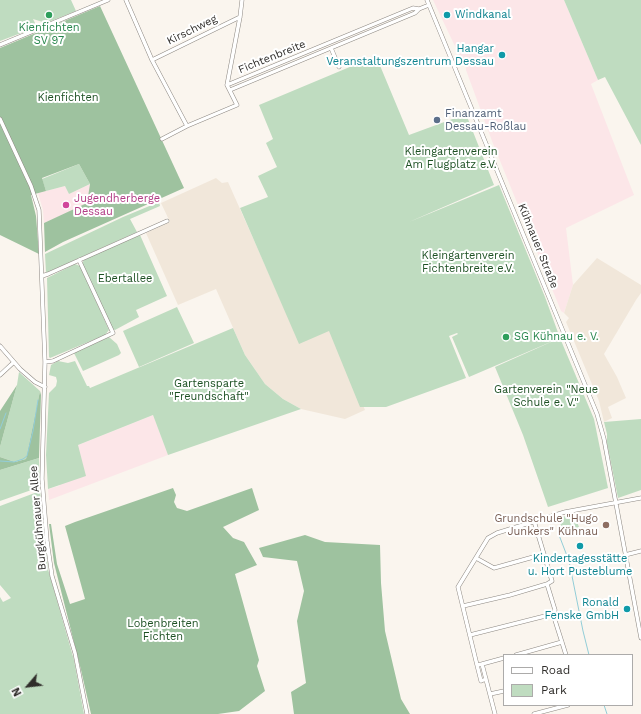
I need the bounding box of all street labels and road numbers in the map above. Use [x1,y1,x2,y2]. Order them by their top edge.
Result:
street label: Kirschweg [165,12,219,48]
street label: Fichtenbreite [236,37,308,77]
street label: Kühnauer Straße [515,202,561,290]
street label: Burgkühnauer Allee [27,465,49,571]

